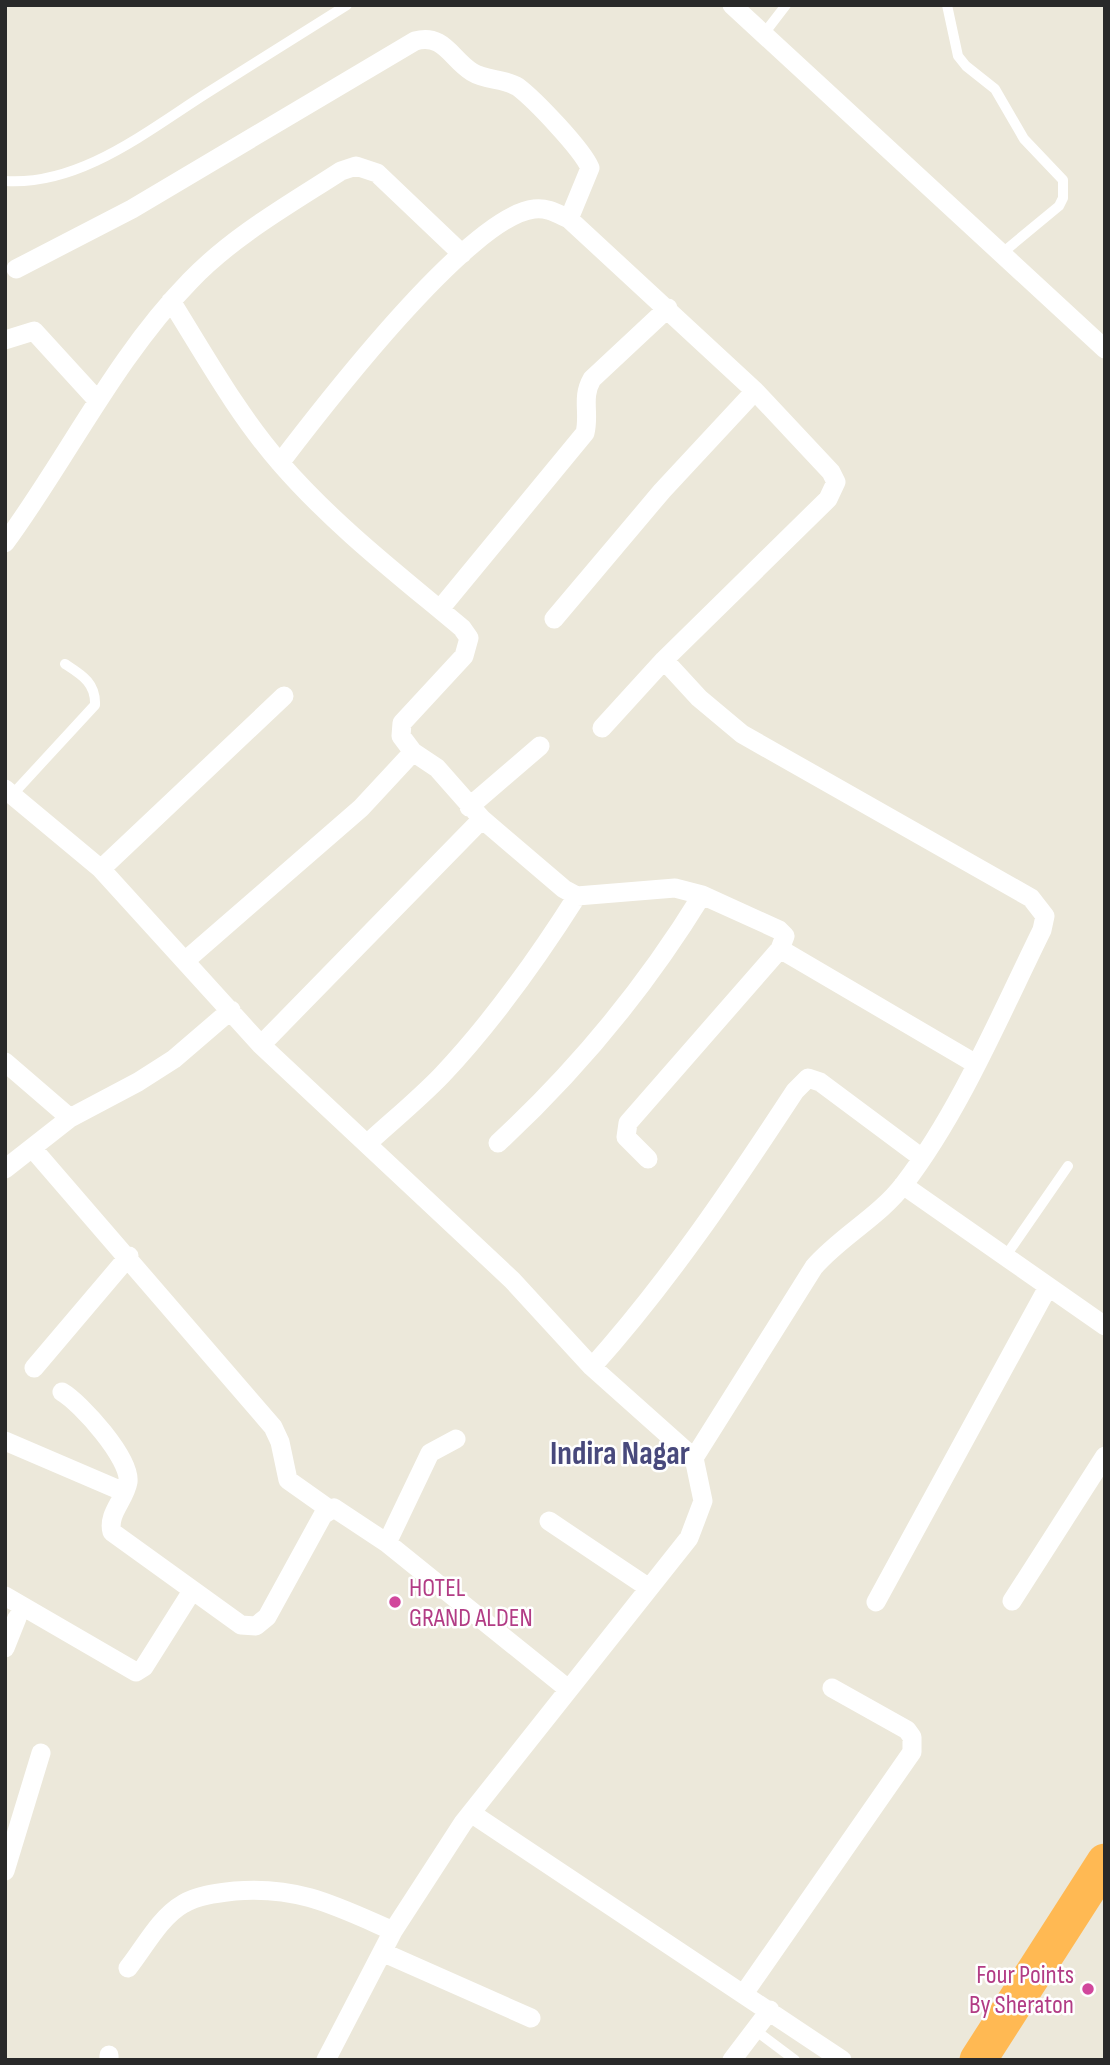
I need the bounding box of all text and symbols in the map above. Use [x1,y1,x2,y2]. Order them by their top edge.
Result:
district label: Indira Nagar [550,1434,690,1474]
place label: HOTEL GRAND ALDEN [409,1573,533,1634]
marker: HOTEL GRAND ALDEN [387,1594,403,1610]
place label: Four Points By Sheraton [969,1960,1074,2021]
marker: Four Points By Sheraton [1080,1981,1096,1997]

